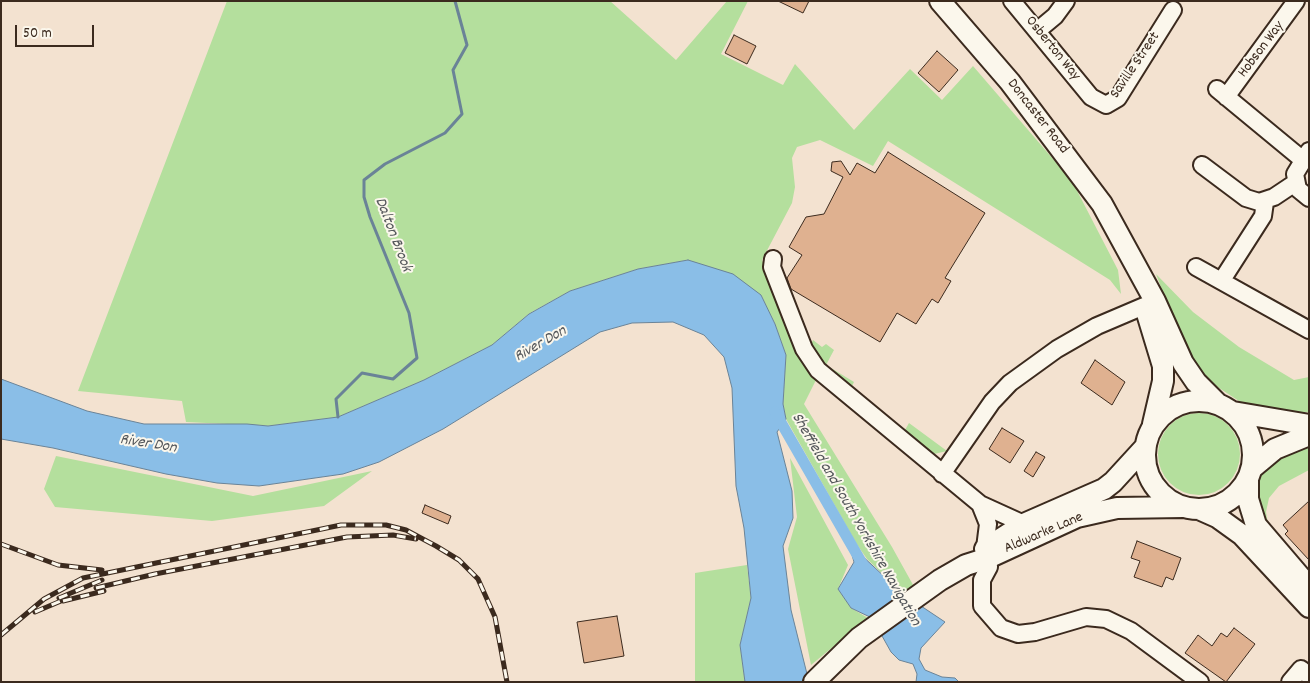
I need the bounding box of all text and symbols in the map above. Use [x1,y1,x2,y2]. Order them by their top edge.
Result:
street label: Osberton Way [1020,13,1084,85]
scale bar [18,15,96,47]
street label: Hobson Way [1235,18,1289,82]
text: 50 m [23,23,52,45]
street label: Saville Street [1107,29,1165,103]
street label: Doncaster Road [1002,76,1072,158]
water label: Dalton Brook [369,195,415,275]
water label: River Don [512,322,570,368]
water label: Sheffield and South Yorkshire Navigation [786,410,924,630]
water label: River Don [118,431,178,459]
street label: Aldwarke Lane [1002,509,1086,559]

